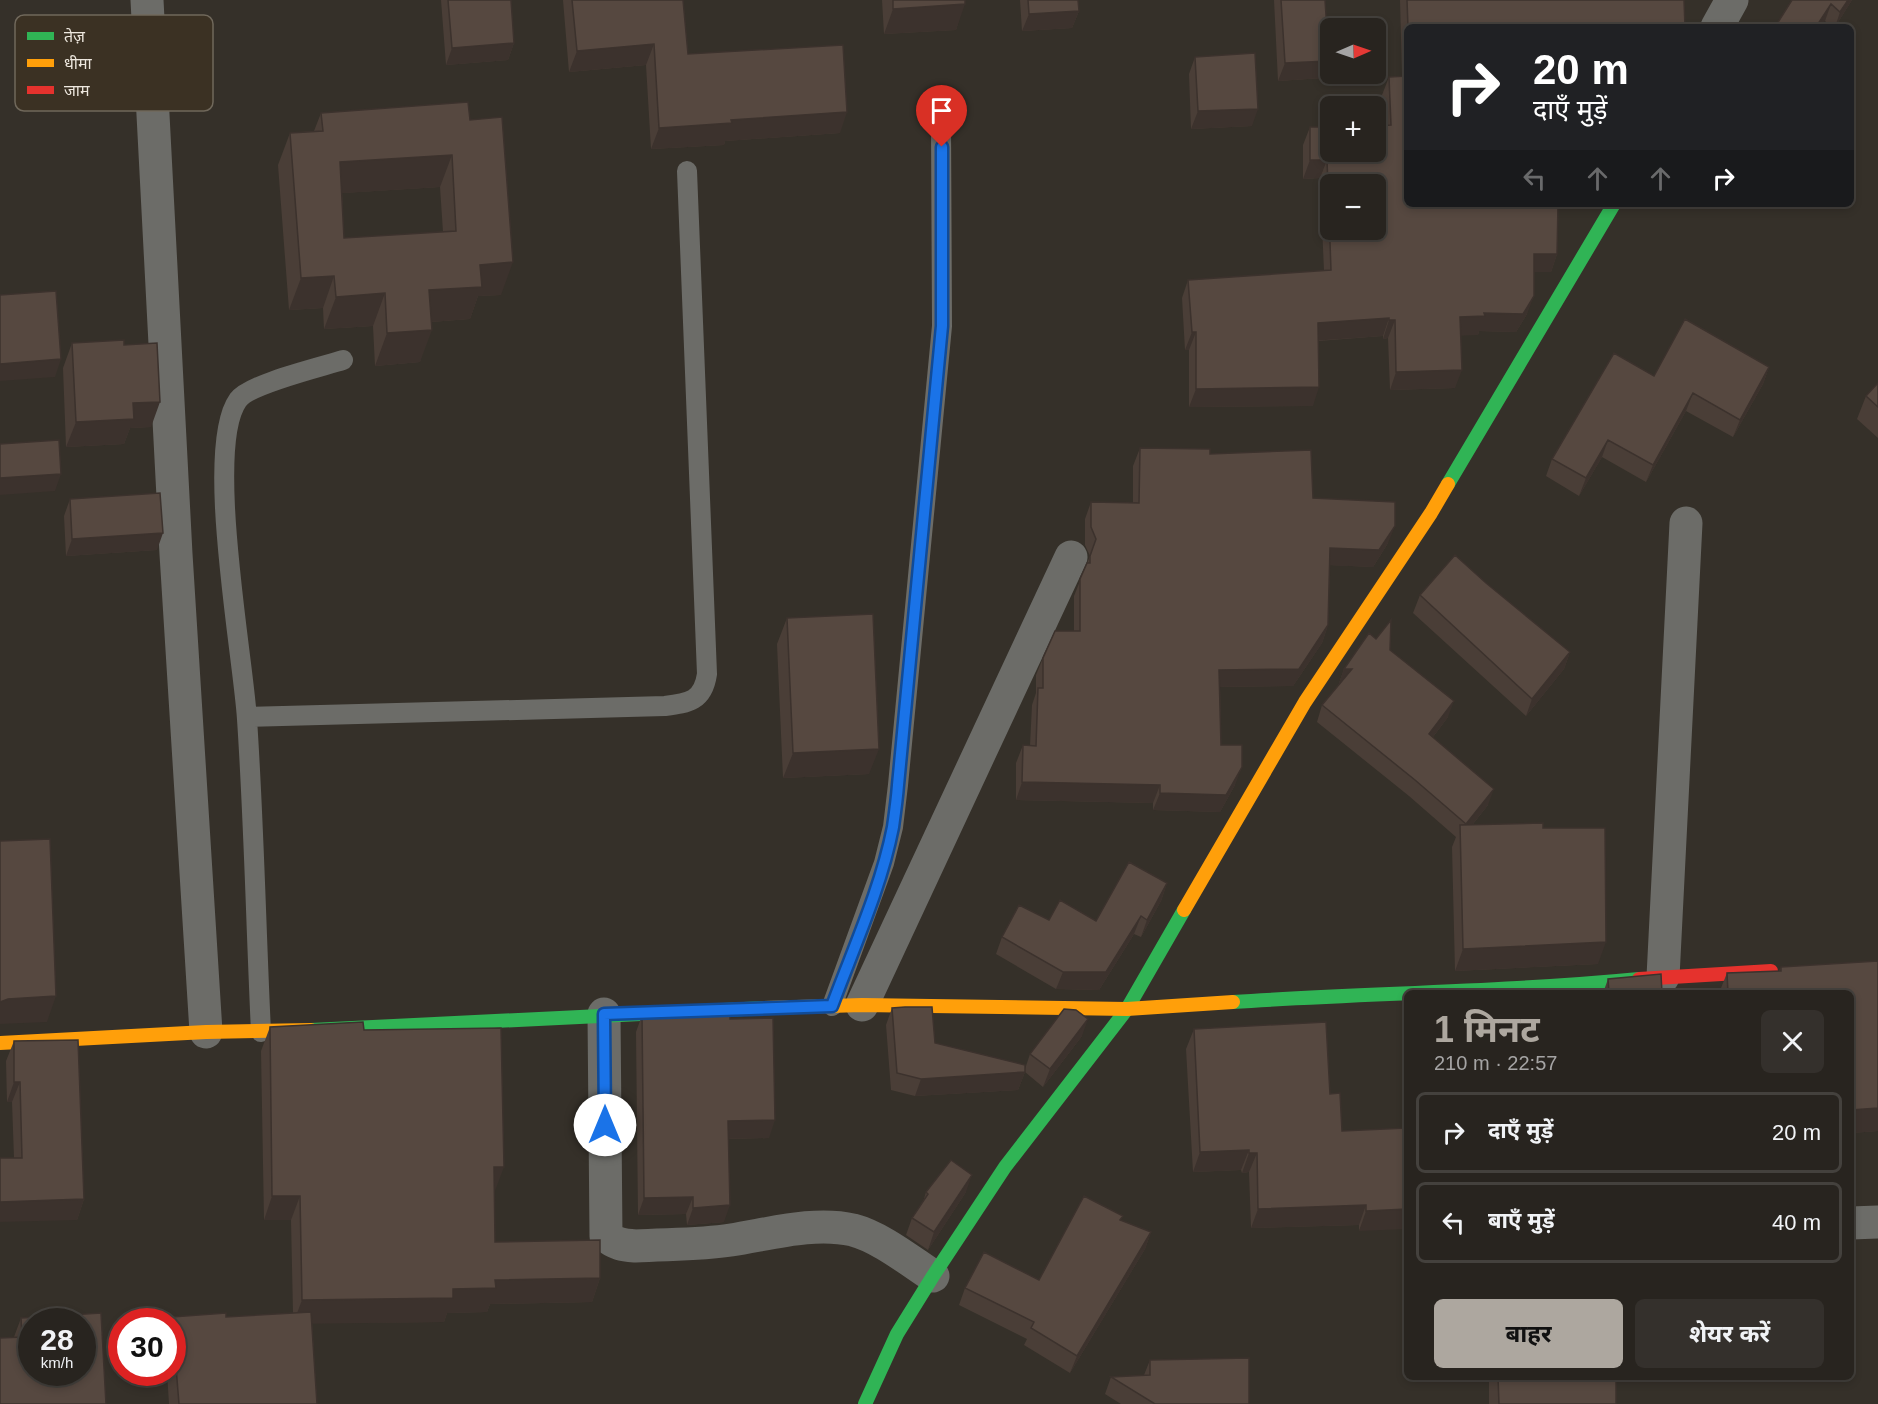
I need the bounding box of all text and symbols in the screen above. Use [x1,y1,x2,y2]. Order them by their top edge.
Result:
legend [15,15,213,111]
north arrow [1320,18,1386,84]
map controls [1320,18,1386,240]
text: तेज़ [64,27,86,45]
text: 20 m [1533,46,1629,93]
icon: right [1434,48,1512,126]
text: धीमा [64,55,93,72]
text: जाम [64,82,90,99]
pin [916,85,967,147]
icon: arrive [925,94,958,127]
text: दाएँ मुड़ें [1533,95,1607,125]
button: + [1320,96,1386,162]
icon: left [1518,162,1551,195]
icon: ahead [1581,162,1614,195]
icon: ahead [1644,162,1677,195]
icon: right [1707,162,1740,195]
button: − [1320,174,1386,240]
text: 1 मिनट [1434,1009,1540,1050]
button: close [1761,1010,1824,1073]
text: 210 m · 22:57 [1434,1052,1557,1074]
position arrow [573,1093,637,1157]
icon: right [1437,1116,1470,1149]
text: दाएँ मुड़ें [1488,1118,1553,1143]
text: 20 m [1772,1120,1821,1145]
icon: left [1437,1206,1470,1239]
text: बाएँ मुड़ें [1488,1208,1554,1233]
text: 40 m [1772,1210,1821,1235]
button: बाहर [1434,1299,1623,1368]
button: शेयर करें [1635,1299,1824,1368]
speed limit sign: 30 [108,1308,186,1386]
text: 28 [40,1323,74,1356]
text: km/h [41,1354,73,1371]

